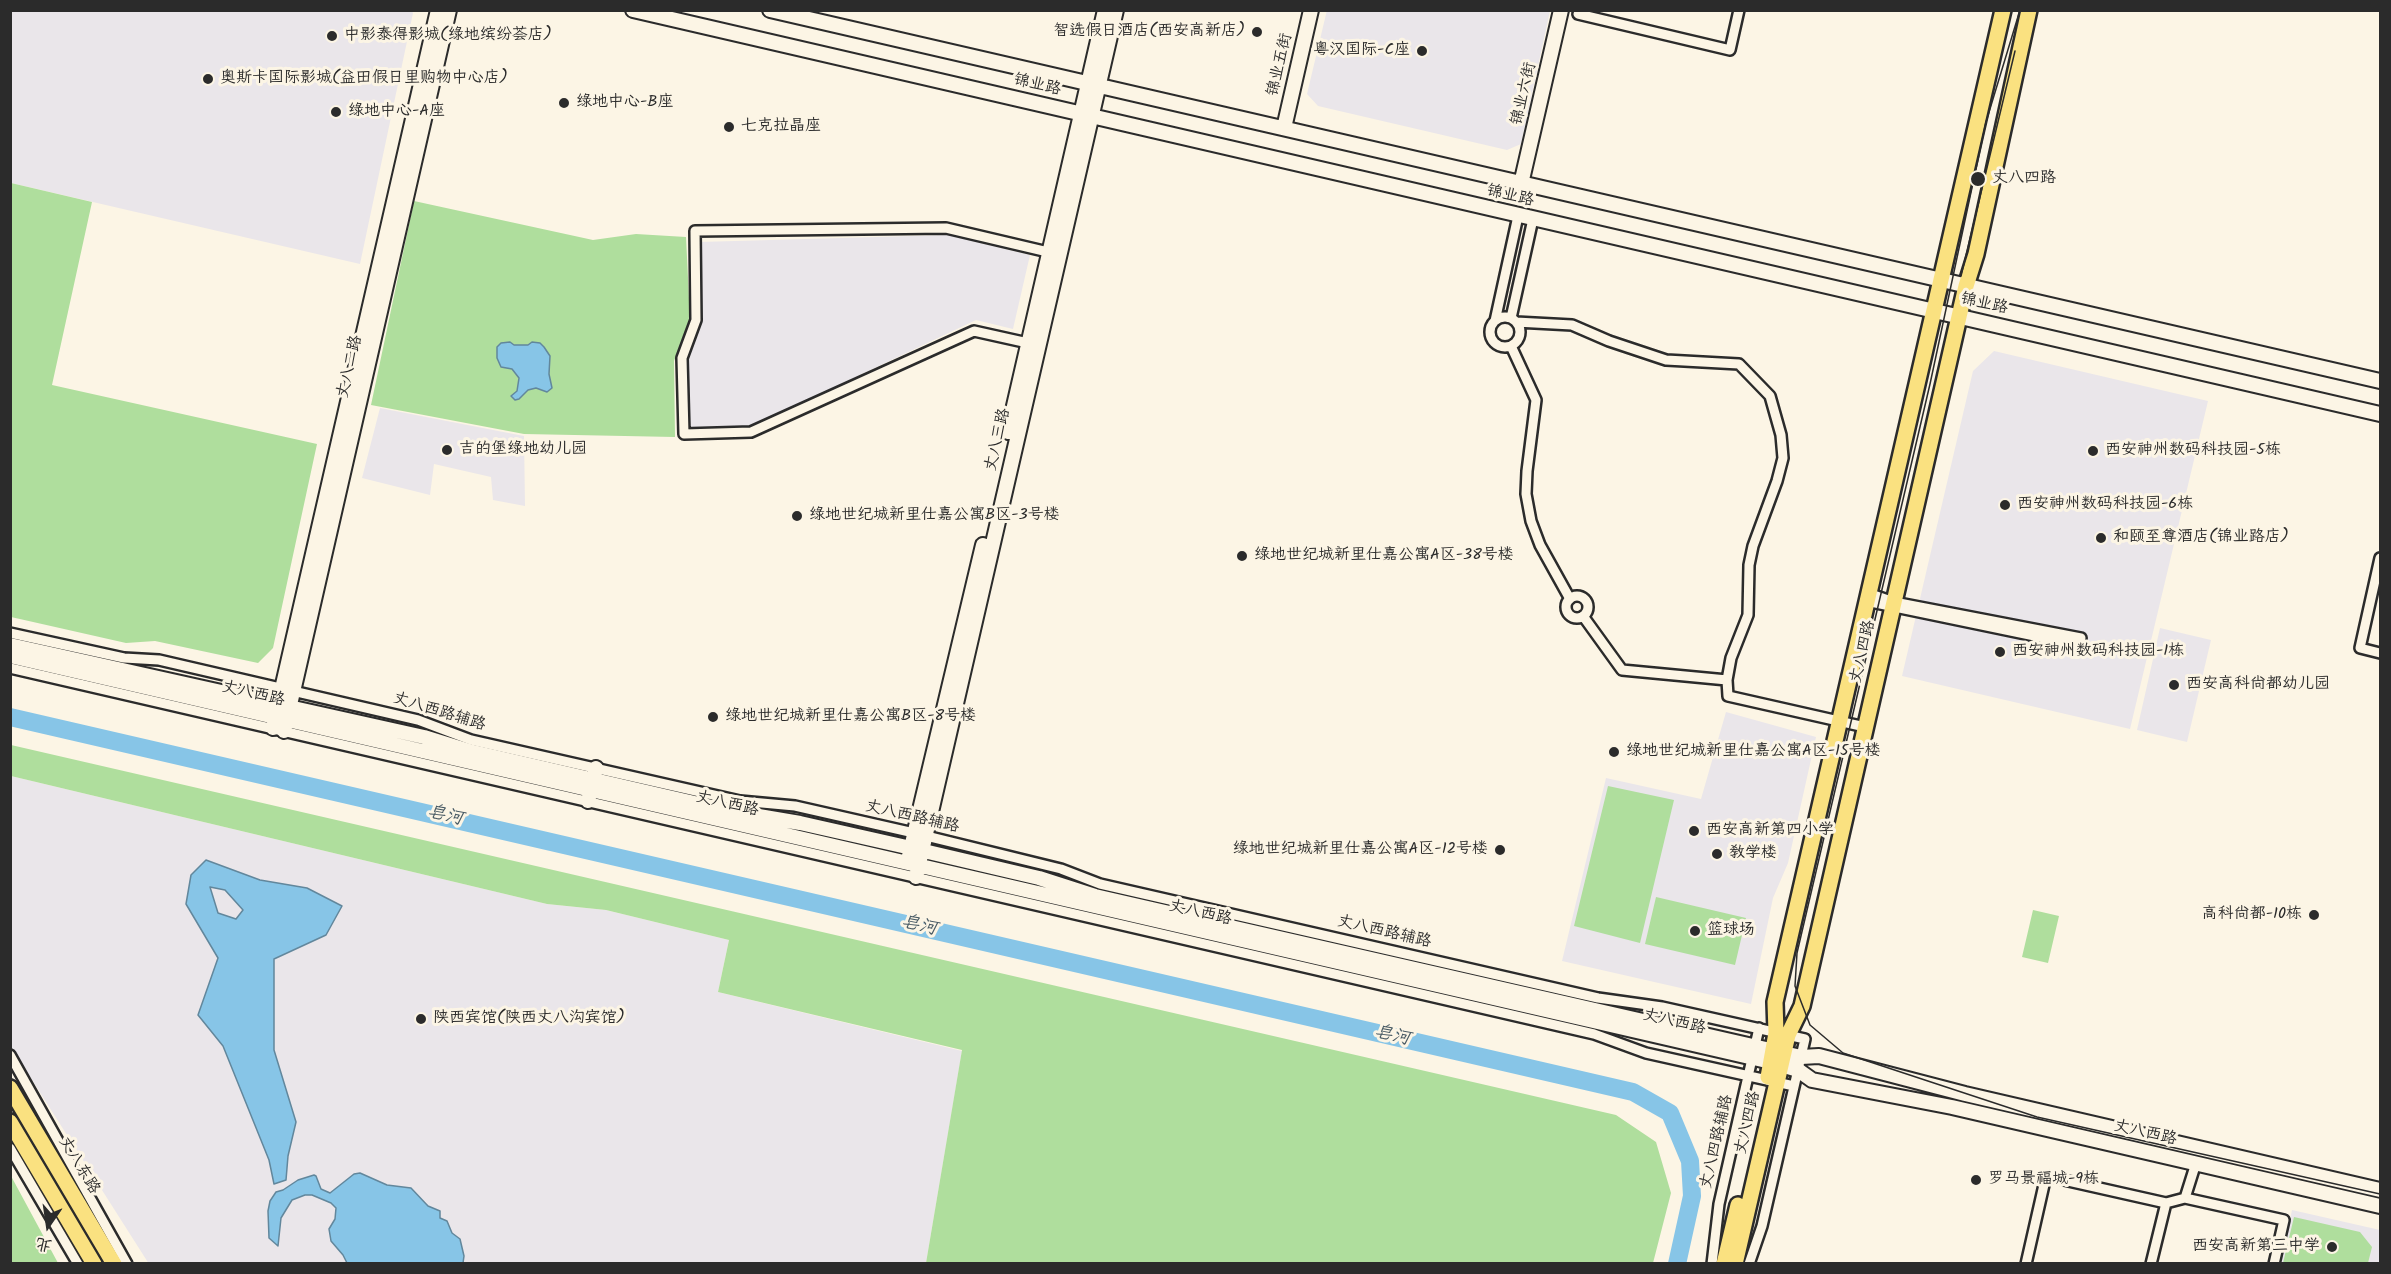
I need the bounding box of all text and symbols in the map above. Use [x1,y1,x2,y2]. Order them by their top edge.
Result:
place label: 智选假日酒店(西安高新店) [1053,22,1245,42]
marker: 智选假日酒店(西安高新店) [1250,25,1264,39]
place label: 中影泰得影城(绿地缤纷荟店) [344,26,552,46]
marker: 中影泰得影城(绿地缤纷荟店) [325,29,339,43]
street label: 锦业五街 [1264,32,1298,98]
place label: 粤汉国际-C座 [1313,41,1410,61]
marker: 粤汉国际-C座 [1415,44,1429,58]
street label: 锦业六街 [1508,61,1542,127]
place label: 奥斯卡国际影城(益田假日里购物中心店) [220,69,508,89]
street label: 锦业路 [1011,71,1063,101]
marker: 奥斯卡国际影城(益田假日里购物中心店) [201,72,215,86]
place label: 绿地中心-B座 [576,93,674,113]
marker: 绿地中心-B座 [557,96,571,110]
place label: 绿地中心-A座 [348,102,445,122]
marker: 绿地中心-A座 [329,105,343,119]
place label: 七克拉晶座 [741,117,821,137]
marker: 七克拉晶座 [722,120,736,134]
place label: 丈八四路 [1992,169,2056,189]
marker: 丈八四路 [1969,170,1987,188]
street label: 锦业路 [1484,182,1536,212]
street label: 锦业路 [1959,291,2009,319]
street label: 丈八二路 [334,334,368,400]
street label: 丈八三路 [982,407,1016,473]
place label: 吉的堡绿地幼儿园 [459,440,587,460]
place label: 西安神州数码科技园-5栋 [2105,441,2281,461]
marker: 吉的堡绿地幼儿园 [440,443,454,457]
marker: 西安神州数码科技园-5栋 [2086,444,2100,458]
place label: 西安神州数码科技园-6栋 [2017,495,2193,515]
marker: 西安神州数码科技园-6栋 [1998,498,2012,512]
place label: 绿地世纪城新里仕嘉公寓B区-3号楼 [809,506,1060,526]
marker: 绿地世纪城新里仕嘉公寓B区-3号楼 [790,509,804,523]
place label: 和颐至尊酒店(锦业路店) [2113,528,2289,548]
marker: 和颐至尊酒店(锦业路店) [2094,531,2108,545]
place label: 绿地世纪城新里仕嘉公寓A区-38号楼 [1254,546,1514,566]
marker: 绿地世纪城新里仕嘉公寓A区-38号楼 [1235,549,1249,563]
street label: 丈八四路 [1847,619,1881,685]
place label: 西安神州数码科技园-1栋 [2012,642,2184,662]
marker: 西安神州数码科技园-1栋 [1993,645,2007,659]
place label: 西安高科尚都幼儿园 [2186,675,2330,695]
street label: 丈八西路 [220,678,286,712]
marker: 西安高科尚都幼儿园 [2167,678,2181,692]
street label: 丈八西路辅路 [390,690,488,736]
place label: 绿地世纪城新里仕嘉公寓B区-8号楼 [725,707,976,727]
marker: 绿地世纪城新里仕嘉公寓B区-8号楼 [706,710,720,724]
place label: 绿地世纪城新里仕嘉公寓A区-15号楼 [1626,742,1881,762]
marker: 绿地世纪城新里仕嘉公寓A区-15号楼 [1607,745,1621,759]
street label: 丈八西路 [694,788,760,822]
street label: 丈八西路辅路 [863,798,961,838]
water label: 皂河 [425,802,465,832]
place label: 西安高新第四小学 [1706,821,1834,841]
marker: 西安高新第四小学 [1687,824,1701,838]
place label: 绿地世纪城新里仕嘉公寓A区-12号楼 [1233,840,1488,860]
marker: 绿地世纪城新里仕嘉公寓A区-12号楼 [1493,843,1507,857]
place label: 教学楼 [1729,844,1777,864]
marker: 教学楼 [1710,847,1724,861]
street label: 丈八西路 [1167,897,1233,931]
place label: 高科尚都-10栋 [2202,905,2302,925]
marker: 高科尚都-10栋 [2307,908,2321,922]
water label: 皂河 [899,912,939,942]
street label: 丈八西路辅路 [1335,913,1433,953]
place label: 篮球场 [1707,921,1755,941]
marker: 篮球场 [1688,924,1702,938]
street label: 丈八西路 [1641,1006,1707,1040]
place label: 陕西宾馆(陕西丈八沟宾馆) [433,1009,625,1029]
marker: 陕西宾馆(陕西丈八沟宾馆) [414,1012,428,1026]
water label: 皂河 [1372,1022,1412,1052]
street label: 丈八四路 [1732,1090,1766,1156]
street label: 丈八四路辅路 [1698,1093,1738,1191]
street label: 丈八西路 [2112,1117,2178,1151]
street label: 丈八东路 [53,1134,103,1198]
place label: 罗马景福城-9栋 [1988,1170,2099,1190]
marker: 罗马景福城-9栋 [1969,1173,1983,1187]
north arrow [18,1196,78,1256]
text: 北 [33,1230,54,1258]
place label: 西安高新第三中学 [2192,1237,2320,1257]
marker: 西安高新第三中学 [2325,1240,2339,1254]

